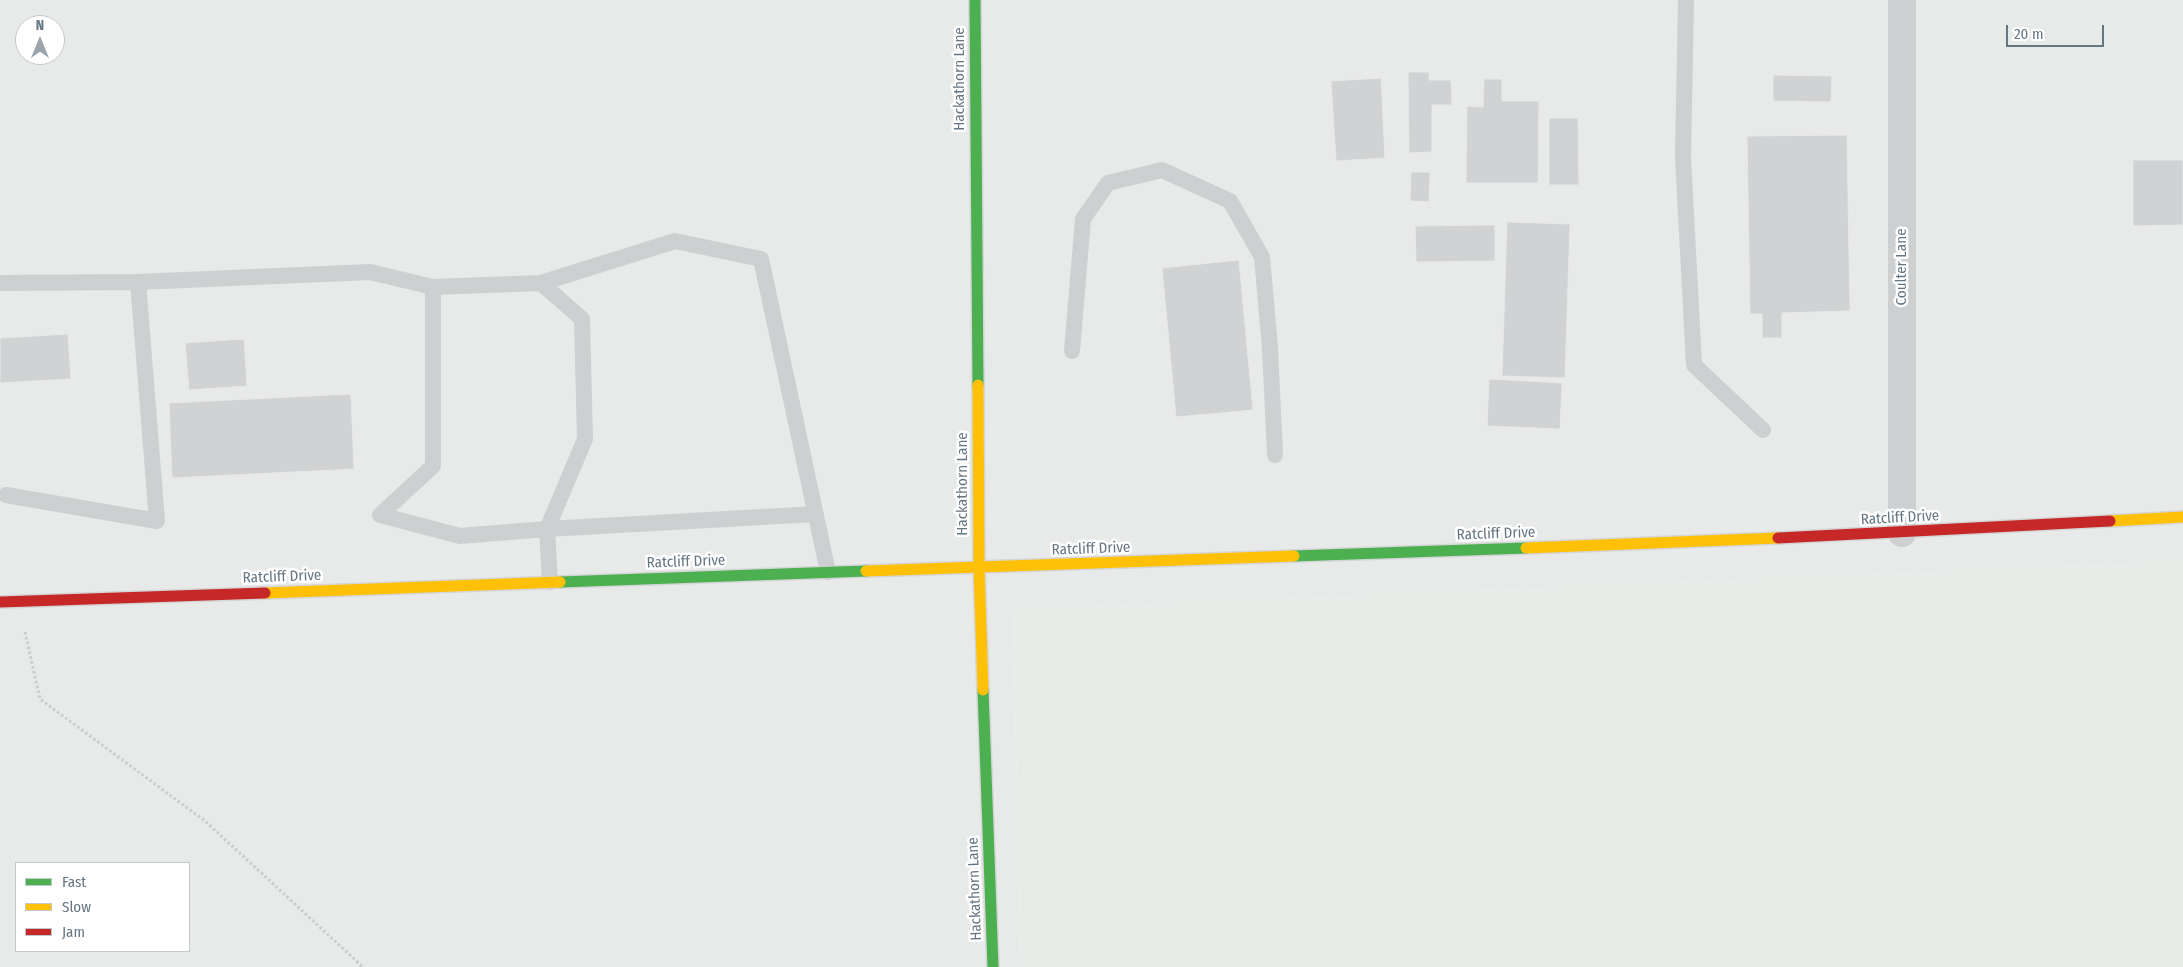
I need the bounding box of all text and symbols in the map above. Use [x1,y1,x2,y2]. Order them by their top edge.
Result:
north arrow [15,15,65,65]
scale bar [2008,15,2106,47]
text: N [36,17,44,34]
text: 20 m [2014,25,2044,43]
street label: Hackathorn Lane [951,27,969,131]
street label: Coulter Lane [1893,228,1911,306]
street label: Hackathorn Lane [954,432,972,536]
street label: Ratcliff Drive [1860,507,1940,529]
street label: Ratcliff Drive [1456,524,1536,544]
street label: Ratcliff Drive [1051,539,1131,559]
street label: Ratcliff Drive [646,552,726,572]
street label: Ratcliff Drive [242,567,322,587]
street label: Hackathorn Lane [964,837,986,941]
legend [15,862,190,952]
text: Fast [62,873,86,891]
text: Slow [62,898,91,916]
text: Jam [62,923,85,941]

